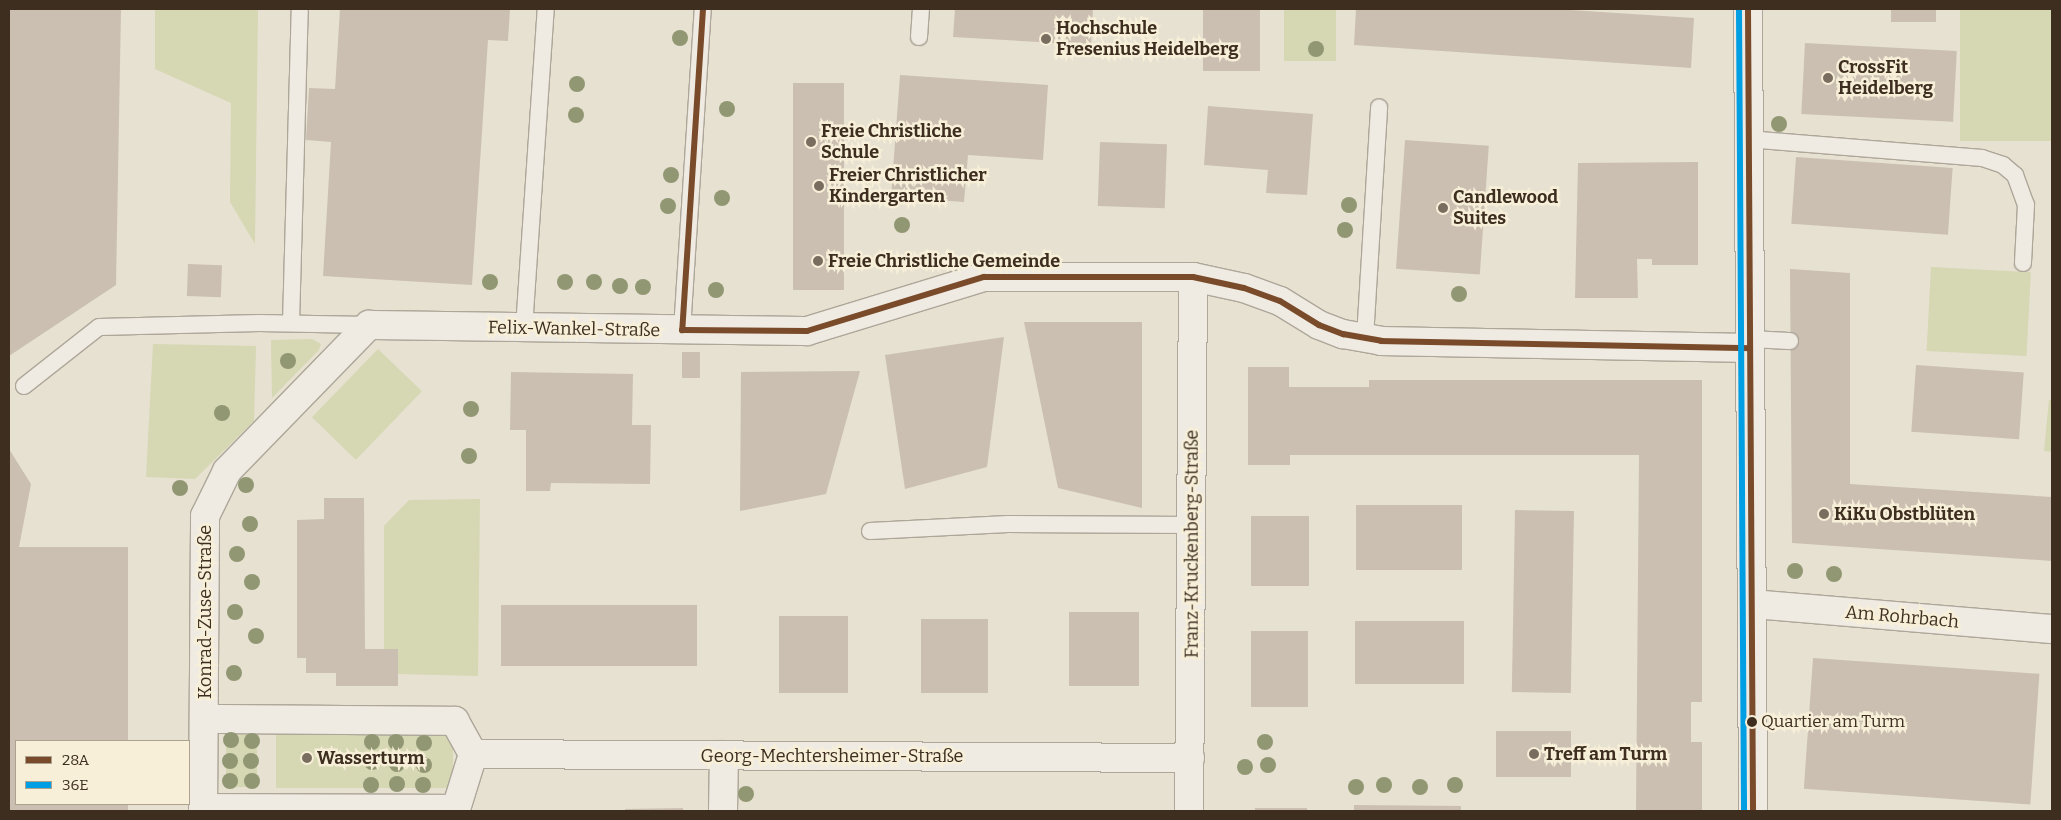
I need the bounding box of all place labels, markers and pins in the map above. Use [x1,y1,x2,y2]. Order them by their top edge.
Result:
place label: Hochschule Fresenius Heidelberg [1056,18,1238,60]
marker: Hochschule Fresenius Heidelberg [1040,33,1052,45]
place label: CrossFit Heidelberg [1838,57,1933,100]
marker: CrossFit Heidelberg [1822,72,1834,84]
place label: Freie Christliche Schule [821,121,962,163]
marker: Freie Christliche Schule [805,136,817,148]
place label: Freier Christlicher Kindergarten [829,165,987,208]
marker: Freier Christlicher Kindergarten [813,180,825,192]
place label: Candlewood Suites [1453,187,1558,230]
marker: Candlewood Suites [1437,202,1449,214]
place label: Freie Christliche Gemeinde [828,250,1060,272]
marker: Freie Christliche Gemeinde [812,255,824,267]
place label: KiKu Obstblüten [1834,503,1975,525]
marker: KiKu Obstblüten [1818,508,1830,520]
place label: Quartier am Turm [1761,712,1905,732]
marker: Quartier am Turm [1747,717,1757,727]
place label: Treff am Turm [1544,743,1667,765]
place label: Wasserturm [317,747,424,769]
marker: Treff am Turm [1528,748,1540,760]
marker: Wasserturm [301,752,313,764]

